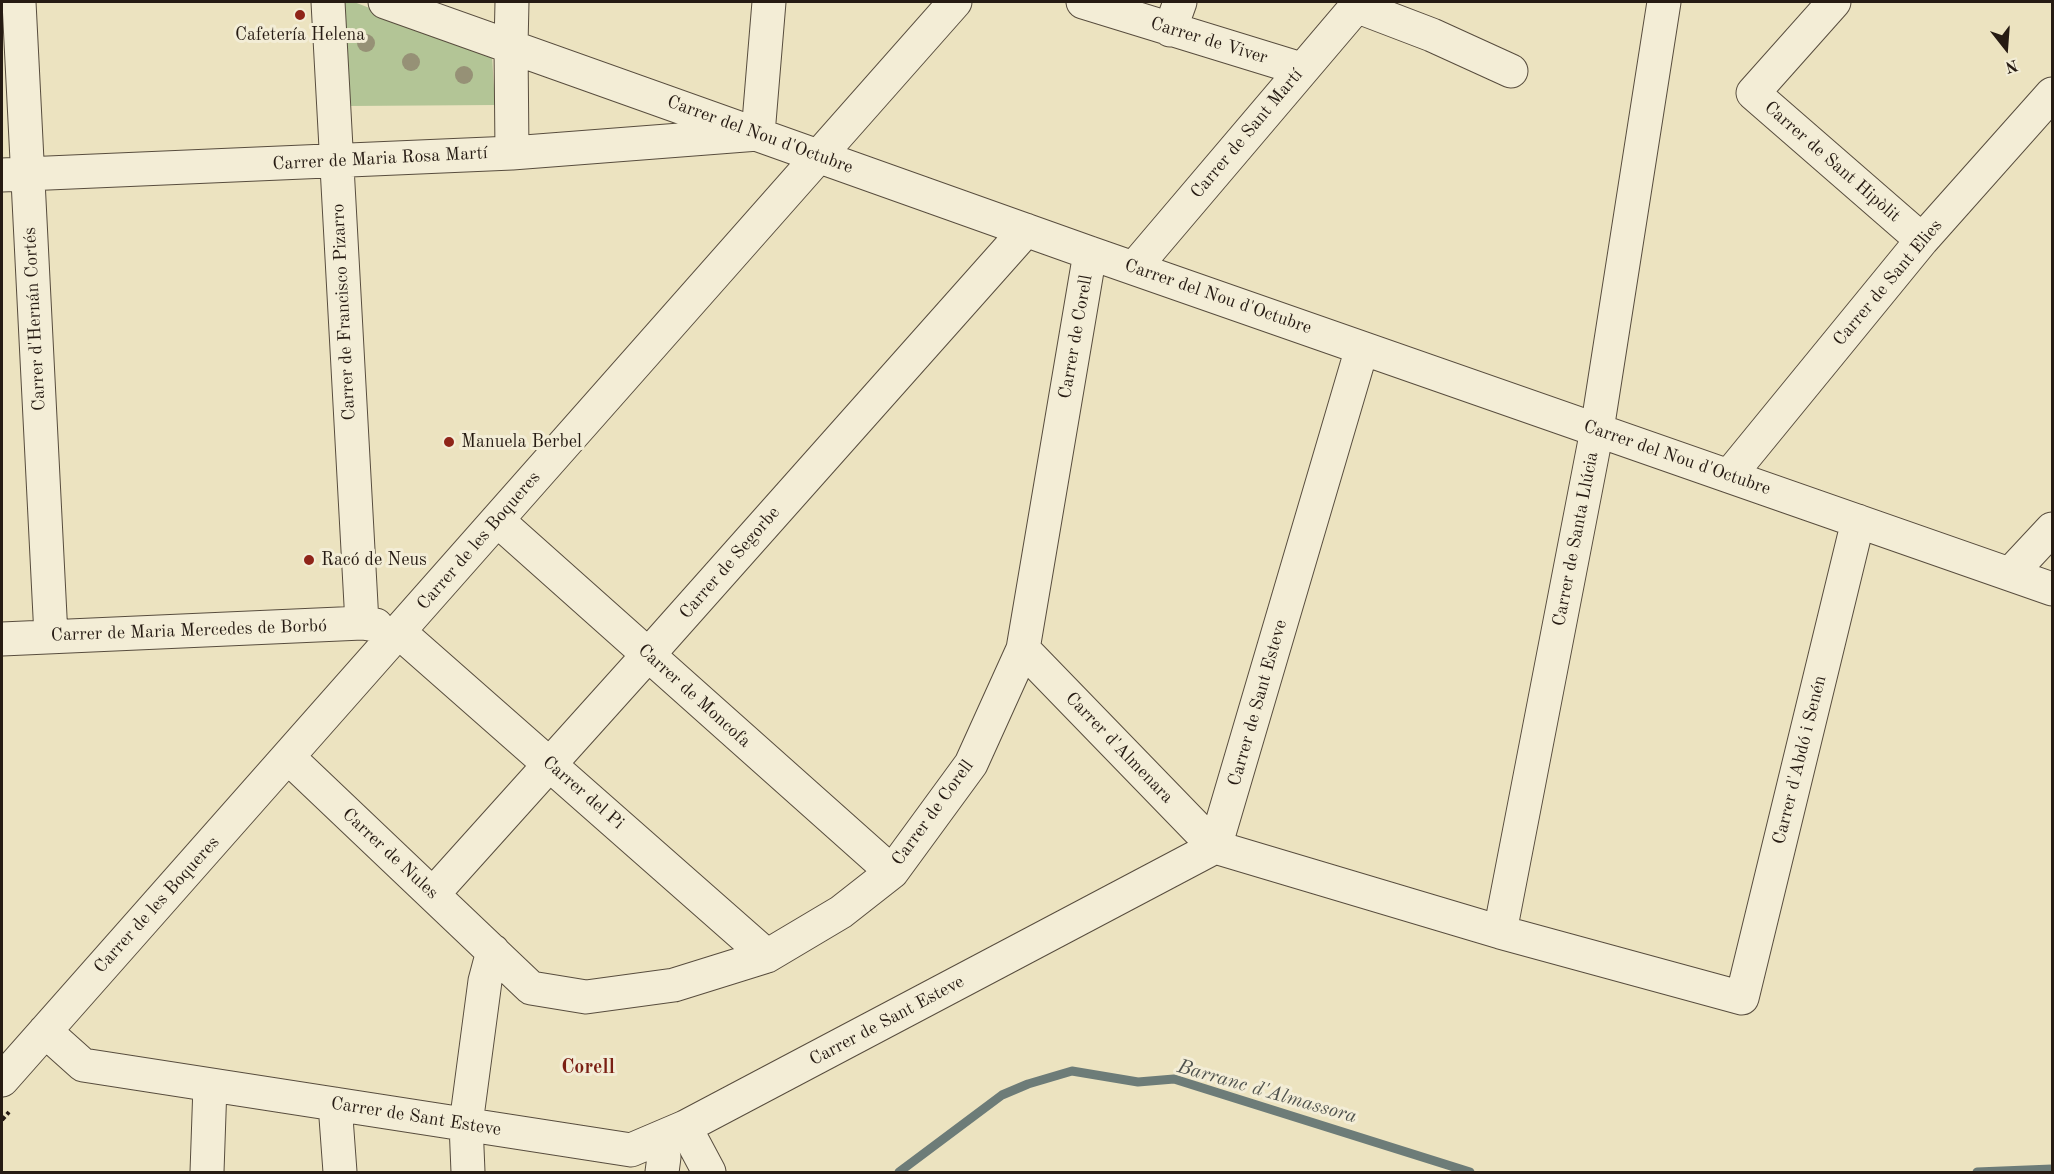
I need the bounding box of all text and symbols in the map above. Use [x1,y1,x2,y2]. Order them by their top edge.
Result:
marker: Cafetería Helena [293,8,307,22]
street label: Carrer de Viver [1148,13,1270,69]
north arrow [1976,18,2036,78]
place label: Cafetería Helena [235,24,365,46]
text: N [2003,56,2019,75]
street label: Carrer de Sant Martí [1186,65,1308,203]
street label: Carrer del Nou d'Octubre [664,91,856,179]
street label: Carrer de Sant Hipòlit [1759,97,1905,227]
street label: Carrer de Maria Rosa Martí [272,143,488,175]
street label: Carrer de Francisco Pizarro [328,203,360,421]
street label: Carrer de Sant Elies [1829,215,1947,351]
street label: Carrer d'Hernán Cortés [19,227,51,411]
street label: Carrer del Nou d'Octubre [1122,255,1314,339]
street label: Carrer de Corell [1054,273,1098,401]
street label: Carrer del Nou d'Octubre [1581,416,1773,500]
place label: Manuela Berbel [461,431,582,453]
marker: Manuela Berbel [442,435,456,449]
street label: Carrer de Santa Llúcia [1548,450,1604,628]
street label: Carrer de les Boqueres [413,467,545,615]
street label: Carrer de Segorbe [675,502,785,624]
place label: Racó de Neus [321,549,427,571]
marker: Racó de Neus [302,553,316,567]
street label: Carrer de Maria Mercedes de Borbó [51,615,327,647]
street label: Carrer de Sant Esteve [1224,617,1292,789]
street label: Carrer de Moncofa [633,640,755,752]
street label: Carrer d'Abdó i Senén [1769,673,1831,847]
street label: Carrer d'Almenara [1060,688,1178,808]
street label: Carrer del Pi [538,752,628,834]
street label: Carrer de Corell [887,756,979,870]
street label: Carrer de Nules [337,804,443,904]
street label: Carrer de les Boqueres [90,832,224,978]
street label: Carrer de Sant Esteve [806,971,968,1071]
water label: Barranc d'Almassora [1174,1055,1360,1129]
district label: Corell [561,1056,615,1080]
street label: Carrer de Sant Esteve [329,1093,503,1141]

